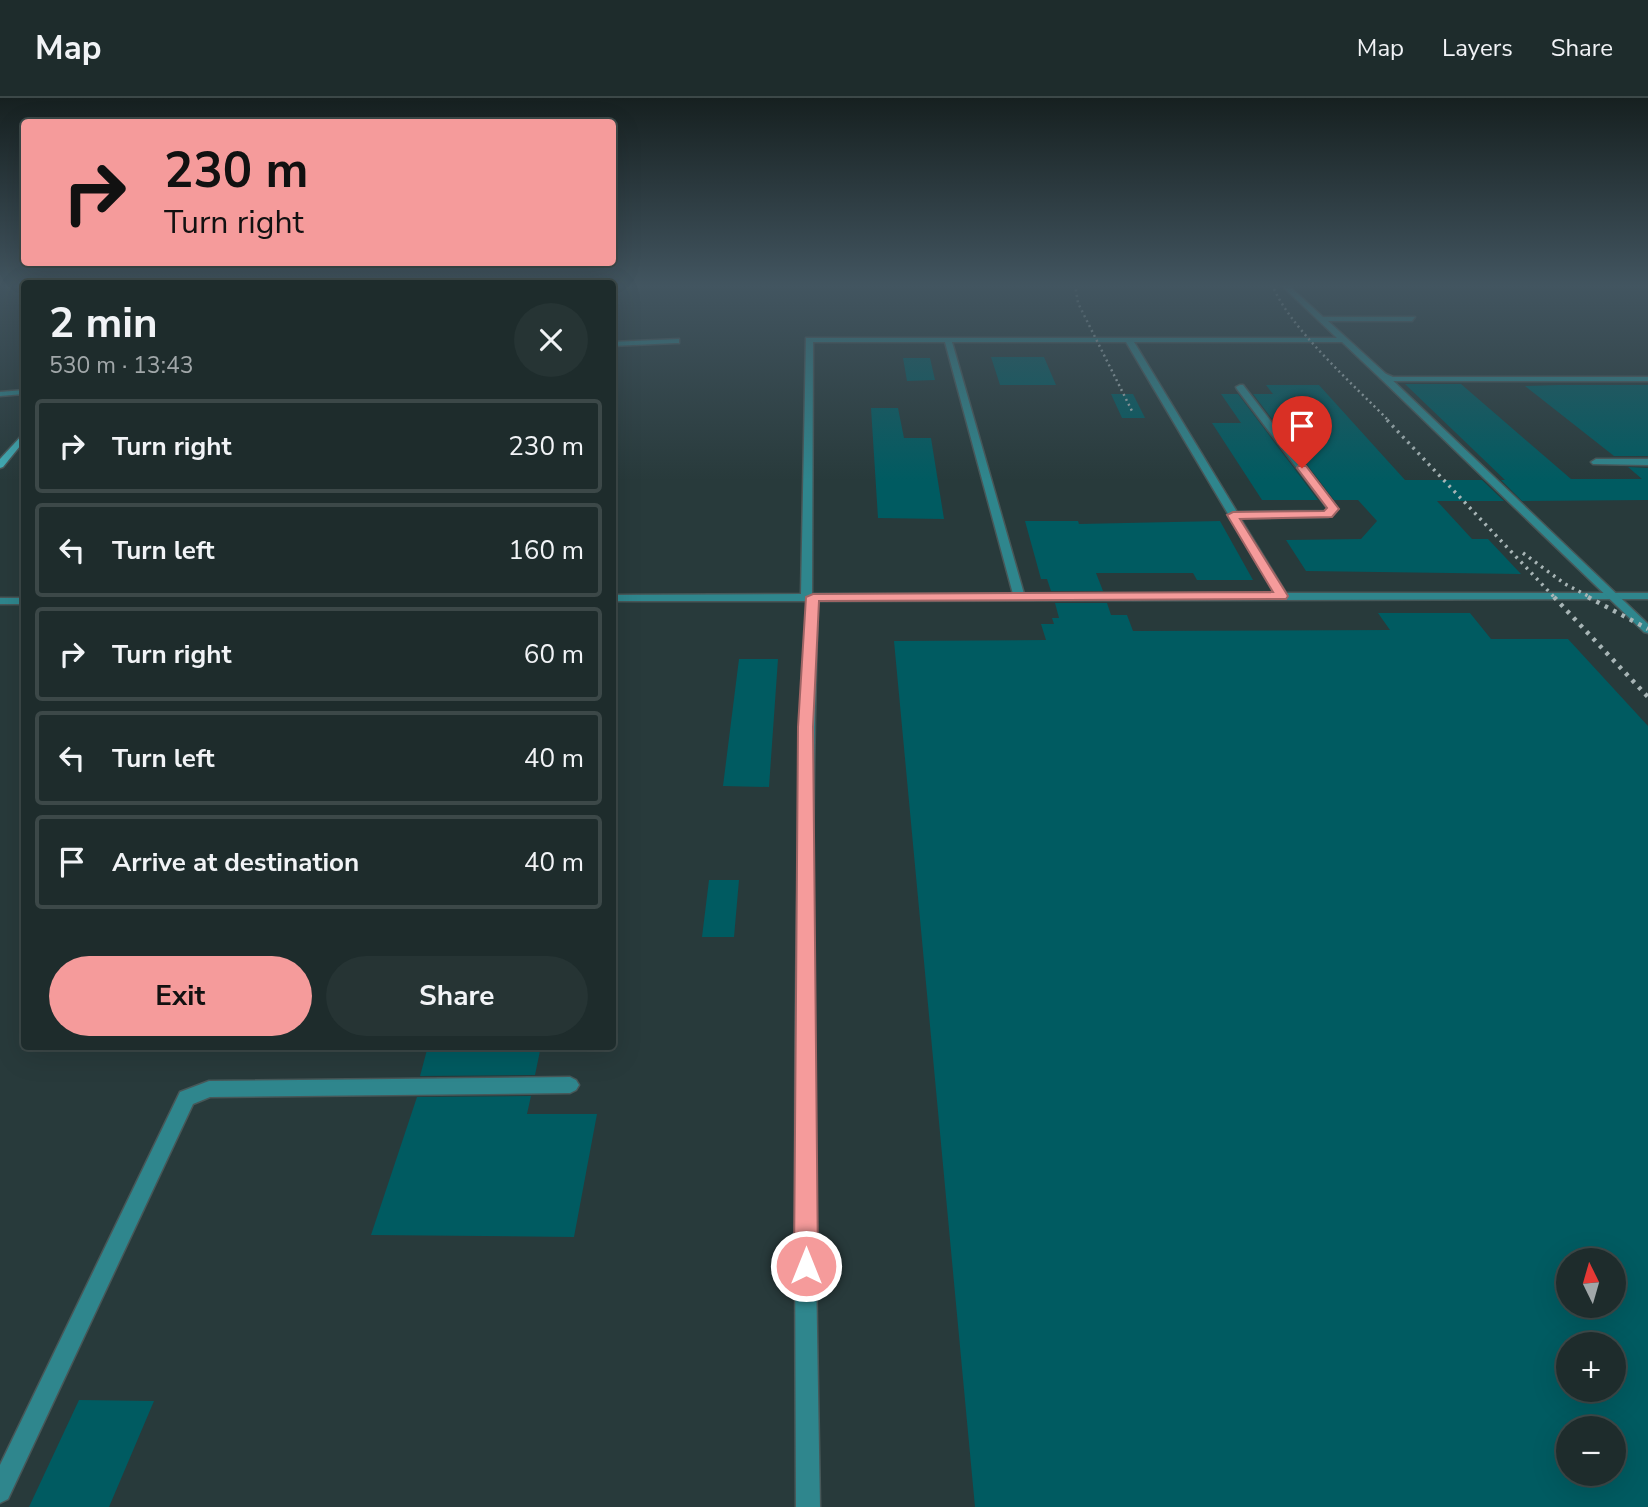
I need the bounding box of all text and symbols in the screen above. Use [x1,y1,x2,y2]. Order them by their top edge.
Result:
text: Map [35,26,102,71]
text: Map [1357,32,1404,64]
text: Layers [1442,32,1513,64]
text: Share [1551,32,1613,64]
text: 230 m [164,137,308,204]
icon: right [49,147,140,238]
text: Turn right [164,201,304,244]
text: 2 min [49,295,158,352]
button: close [514,303,588,377]
text: 530 m · 13:43 [49,350,194,381]
pin [1272,396,1332,468]
icon: arrive [1283,407,1321,445]
icon: right [53,427,91,465]
text: Turn right [112,429,231,464]
text: 230 m [508,429,584,464]
icon: left [53,531,91,569]
text: Turn left [112,533,215,568]
text: 160 m [508,533,584,568]
icon: right [53,635,91,673]
text: Turn right [112,637,231,672]
text: 60 m [524,637,584,672]
icon: left [53,739,91,777]
text: Turn left [112,741,215,776]
text: 40 m [524,741,584,776]
icon: arrive [53,843,91,881]
text: Arrive at destination [112,845,359,880]
text: 40 m [524,845,584,880]
button: Exit [49,956,312,1036]
button: Share [326,956,588,1036]
position arrow [769,1229,843,1303]
north arrow [1556,1248,1626,1318]
map controls [1556,1248,1626,1486]
button: + [1556,1332,1626,1402]
button: − [1556,1416,1626,1486]

